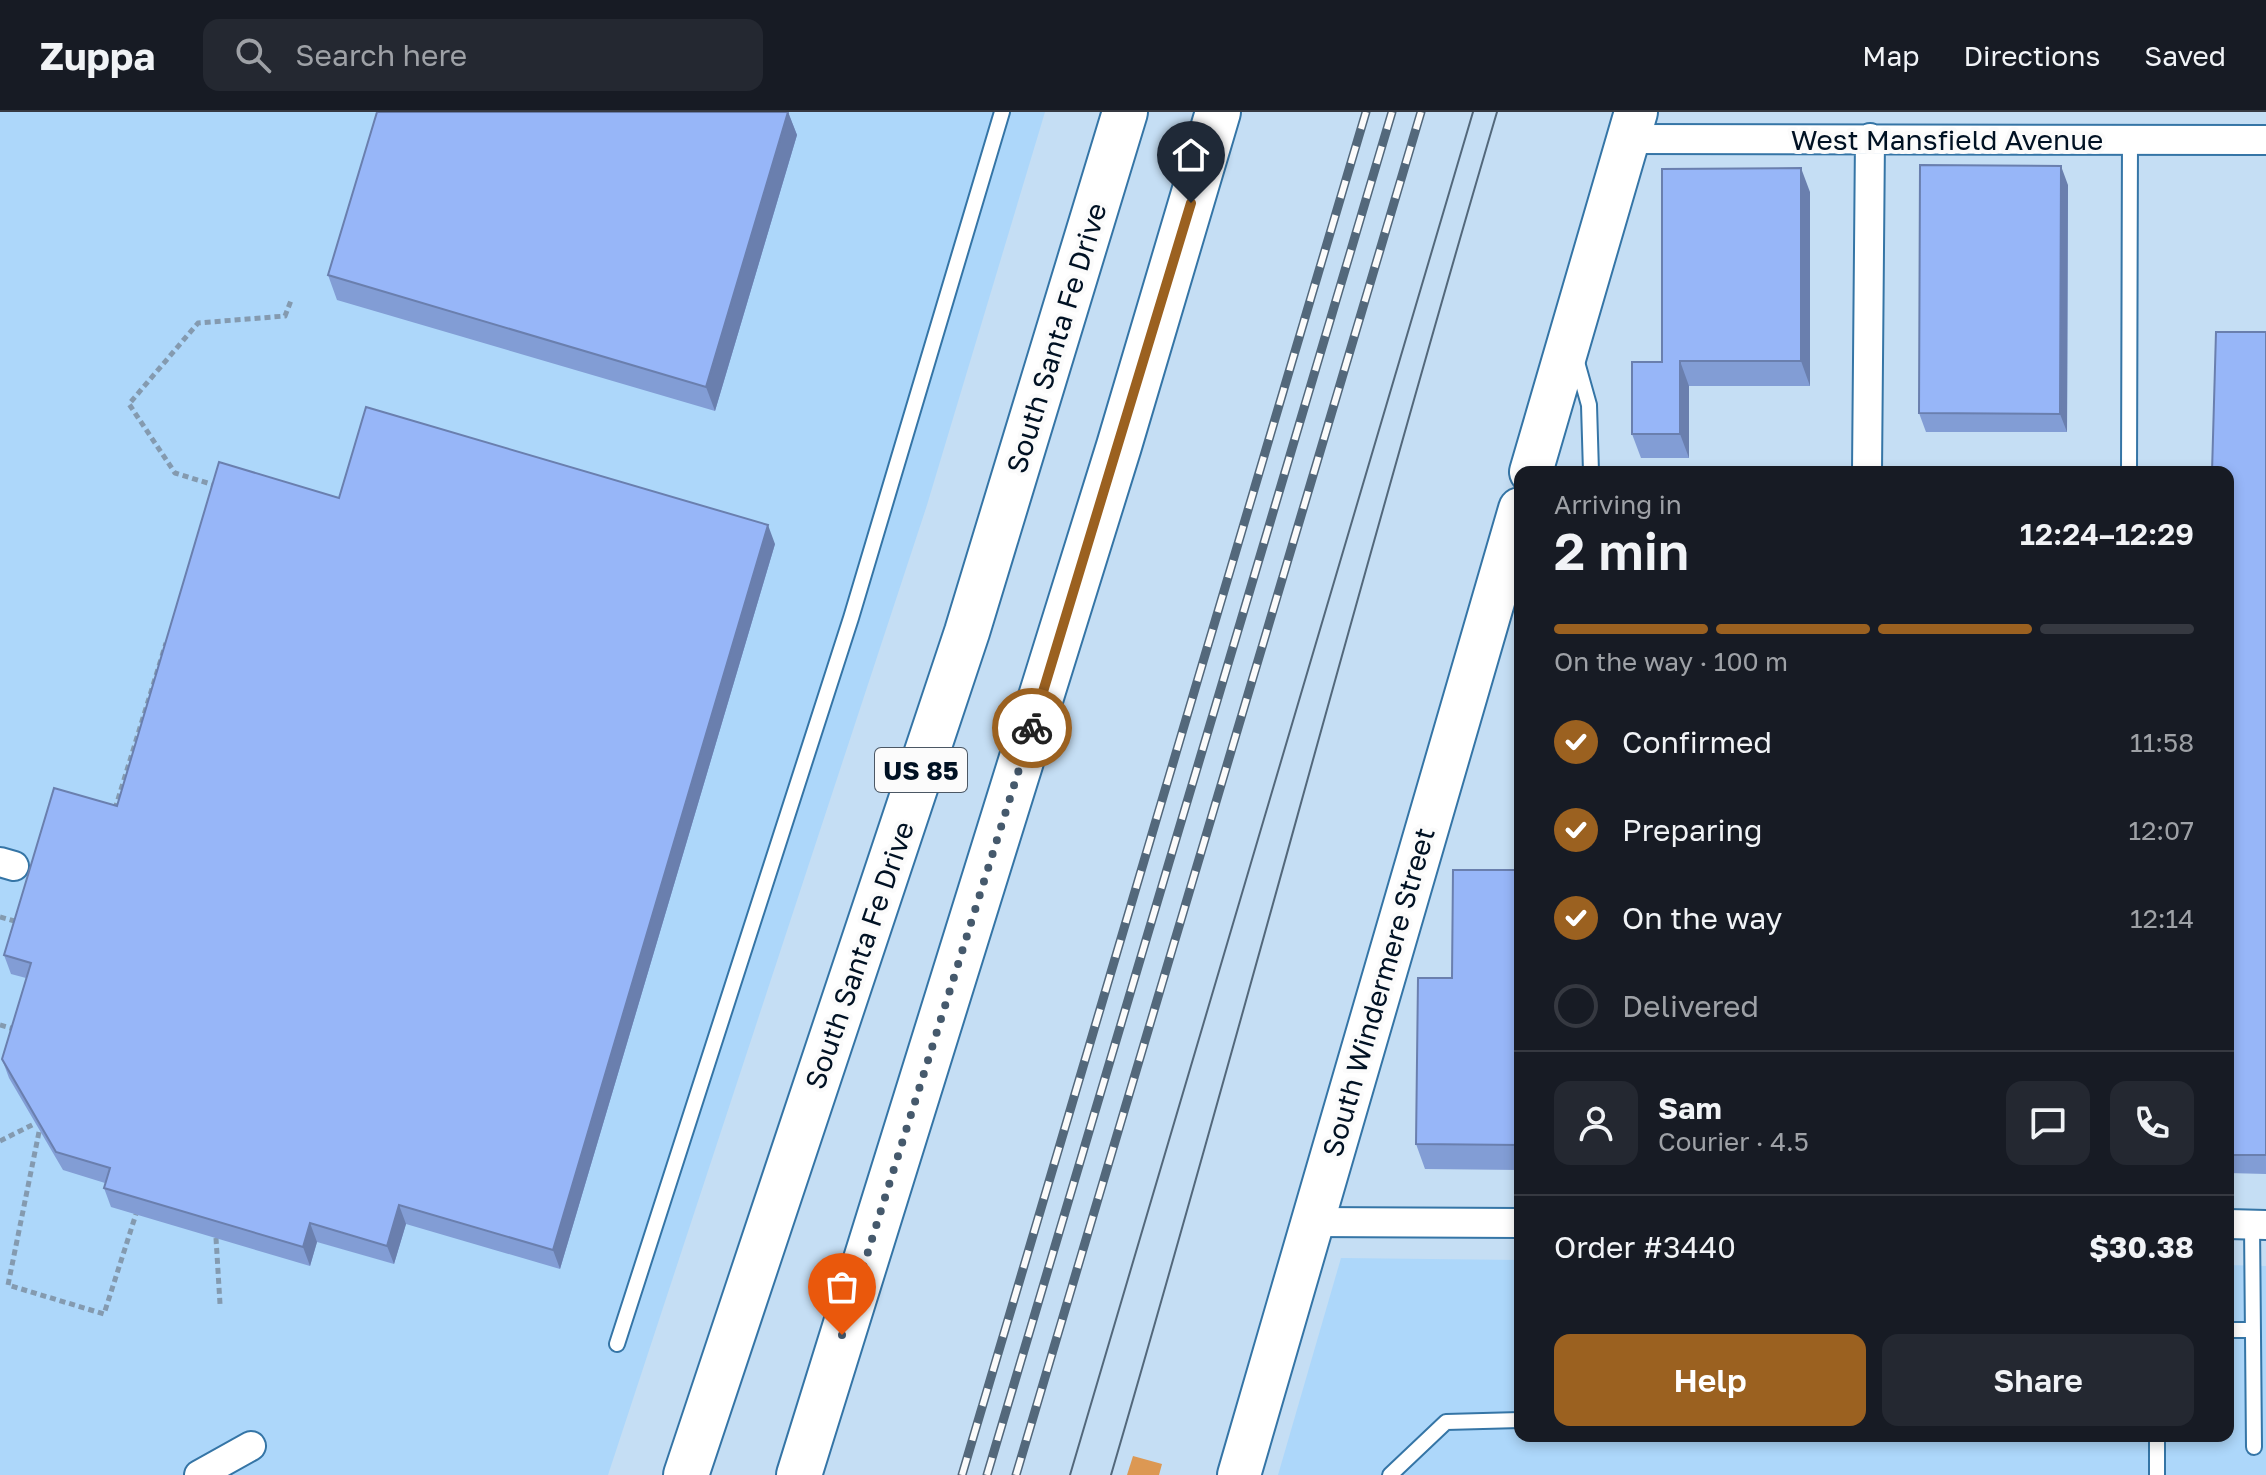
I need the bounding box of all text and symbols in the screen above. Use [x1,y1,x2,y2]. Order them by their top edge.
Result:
search box [203,19,763,91]
text: Zuppa [40,33,155,78]
icon: search [231,33,275,77]
text: Search here [295,37,467,73]
text: Map [1862,39,1919,72]
text: Directions [1963,39,2100,72]
text: Saved [2144,39,2226,72]
pin [1157,121,1225,203]
street label: West Mansfield Avenue [1791,123,2103,156]
icon: home [1169,133,1213,177]
street label: South Santa Fe Drive [999,199,1113,477]
text: Arriving in [1554,489,1682,520]
text: 12:24–12:29 [2020,516,2194,552]
text: 2 min [1554,519,1689,581]
text: On the way · 100 m [1554,646,1788,677]
courier [992,688,1072,768]
icon: bike [1010,706,1054,750]
icon: check [1554,720,1598,764]
text: Confirmed [1622,724,1772,760]
text: 11:58 [2130,727,2194,758]
road number: US 85 [875,748,967,792]
icon: check [1554,808,1598,852]
text: Preparing [1622,812,1763,848]
text: 12:07 [2129,815,2194,846]
street label: South Santa Fe Drive [798,817,920,1093]
street label: South Windermere Street [1315,824,1441,1160]
icon: check [1554,896,1598,940]
text: On the way [1622,900,1782,936]
text: 12:14 [2130,903,2194,934]
text: Delivered [1622,988,1759,1024]
button: person [1554,1081,1638,1165]
button: chat [2006,1081,2090,1165]
button: phone [2110,1081,2194,1165]
text: Sam [1658,1090,1722,1126]
text: Courier · 4.5 [1658,1126,1809,1157]
text: Order #3440 [1554,1229,1736,1265]
text: $30.38 [2089,1229,2194,1265]
pin [808,1253,876,1335]
icon: bag [820,1265,864,1309]
button: Help [1554,1334,1866,1426]
button: Share [1882,1334,2194,1426]

